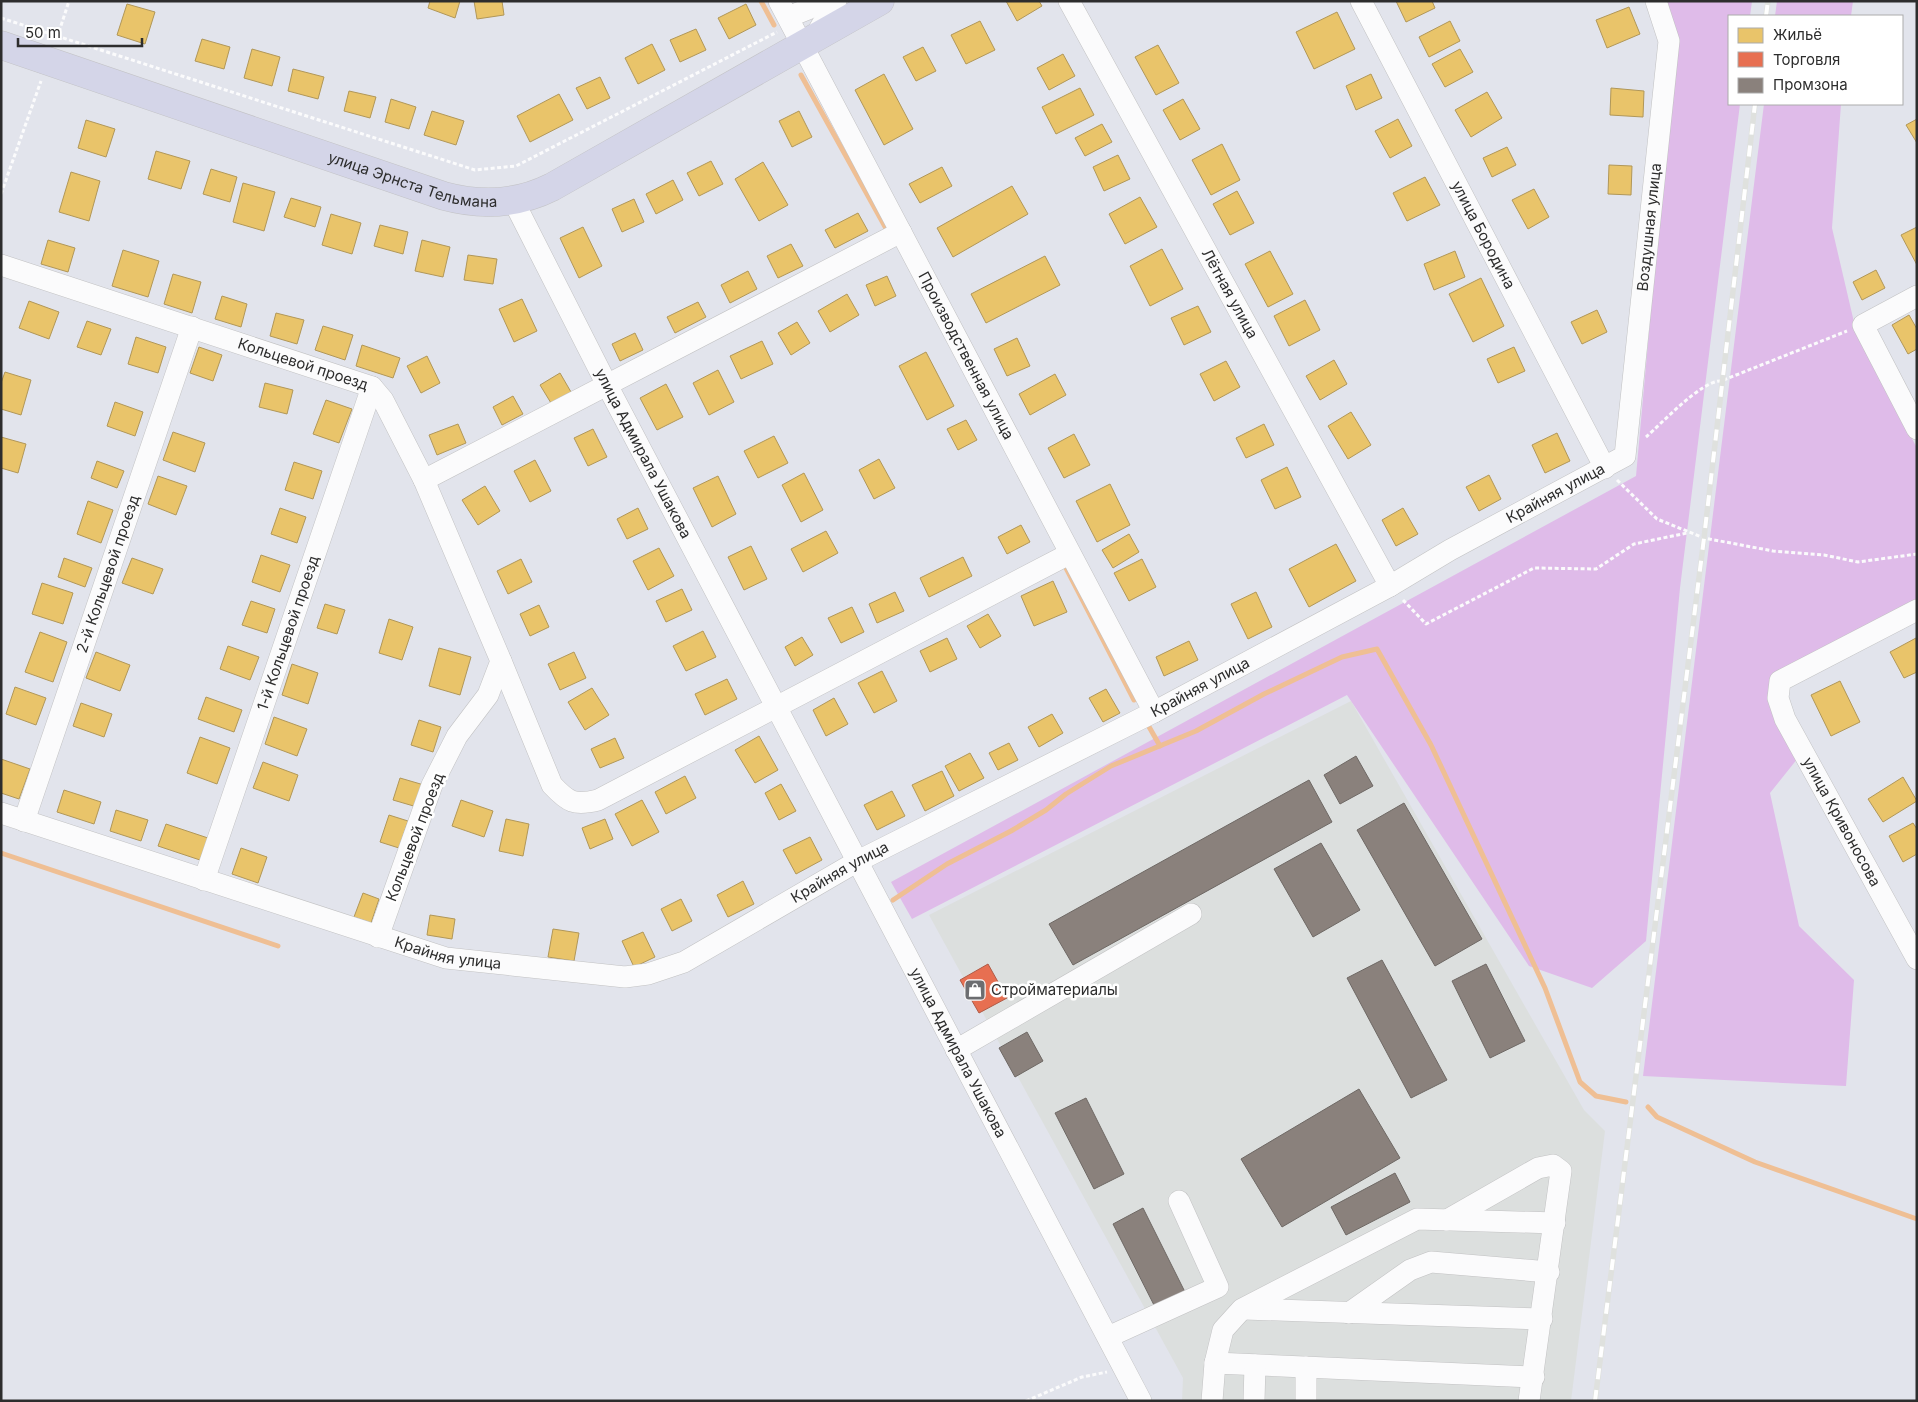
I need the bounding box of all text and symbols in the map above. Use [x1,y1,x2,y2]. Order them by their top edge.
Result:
scale bar [18,15,141,47]
legend [1728,15,1903,105]
text: 50 m [25,23,61,42]
text: Жильё [1773,25,1822,44]
text: Торговля [1773,50,1840,69]
text: Промзона [1773,75,1848,94]
street label: улица Эрнста Тельмана [326,147,498,211]
street label: Воздушная улица [1633,162,1665,292]
street label: улица Бородина [1448,177,1520,292]
street label: Лётная улица [1198,245,1262,342]
street label: Производственная улица [914,268,1019,443]
street label: Кольцевой проезд [235,334,371,394]
street label: улица Адмирала Ушакова [591,365,696,542]
street label: Крайняя улица [1503,459,1608,527]
street label: 2-й Кольцевой проезд [72,492,143,655]
street label: 1-й Кольцевой проезд [253,553,323,713]
street label: Крайняя улица [1147,653,1252,721]
street label: улица Кривоносова [1799,754,1885,890]
street label: Кольцевой проезд [381,770,448,904]
street label: Крайняя улица [787,837,892,907]
street label: Крайняя улица [392,932,502,973]
street label: улица Адмирала Ушакова [906,964,1011,1141]
shop icon: Стройматериалы [963,978,987,1002]
place label: Стройматериалы [991,980,1118,999]

